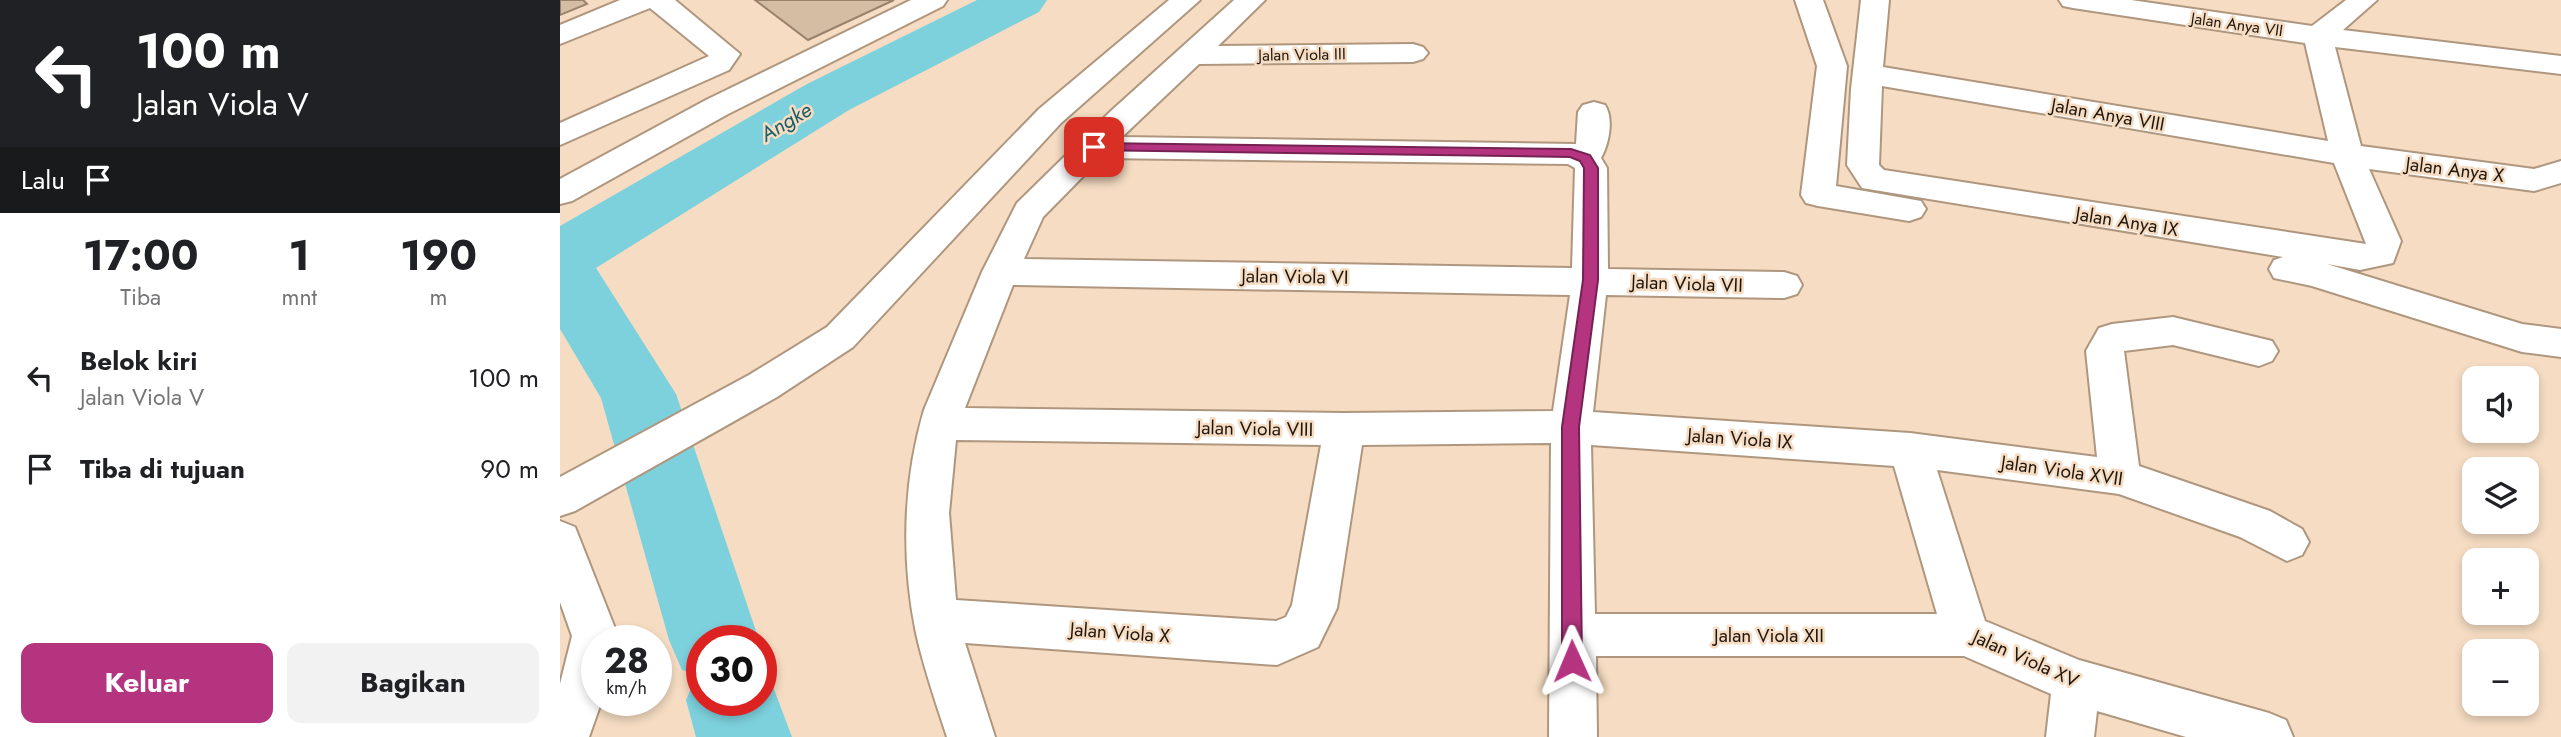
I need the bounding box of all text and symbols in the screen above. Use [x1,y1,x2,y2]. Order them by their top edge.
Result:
street label: Jalan Anya VII [2187,6,2285,42]
text: 100 m [136,16,281,86]
icon: left [21,28,112,119]
street label: Jalan Viola III [1256,42,1346,67]
text: Jalan Viola V [136,81,309,127]
street label: Jalan Anya VIII [2046,91,2167,138]
water label: Angke [754,95,818,150]
pin [1064,117,1124,177]
icon: arrive [1075,128,1113,166]
street label: Jalan Anya X [2401,150,2506,189]
text: Lalu [21,161,65,199]
icon: arrive [79,161,117,199]
street label: Jalan Anya IX [2071,200,2181,243]
text: 17:00 [83,225,199,286]
text: 1 [289,225,310,286]
text: 190 [400,225,477,286]
street label: Jalan Viola VI [1238,262,1349,291]
street label: Jalan Viola VII [1628,268,1743,299]
text: Tiba [120,280,161,314]
text: mnt [282,280,317,314]
text: m [430,280,447,314]
text: Belok kiri [80,342,197,380]
icon: left [21,359,59,397]
text: 100 m [468,359,539,397]
map controls [2462,366,2539,716]
button: sound [2462,366,2539,443]
text: Jalan Viola V [80,380,204,414]
street label: Jalan Viola VIII [1194,414,1313,443]
street label: Jalan Viola IX [1684,421,1794,456]
street label: Jalan Viola XVII [1996,448,2125,492]
icon: arrive [21,450,59,488]
text: Tiba di tujuan [80,450,245,488]
text: 90 m [480,450,539,488]
button: layers [2462,457,2539,534]
button: + [2462,548,2539,625]
street label: Jalan Viola X [1066,615,1171,650]
street label: Jalan Viola XII [1711,622,1824,649]
street label: Jalan Viola XV [1966,622,2084,694]
position arrow [1535,624,1609,698]
speed limit sign: 30 [686,625,777,716]
text: 28 [604,636,649,686]
button: − [2462,639,2539,716]
button: Keluar [21,643,273,723]
button: Bagikan [287,643,539,723]
text: km/h [606,675,647,701]

